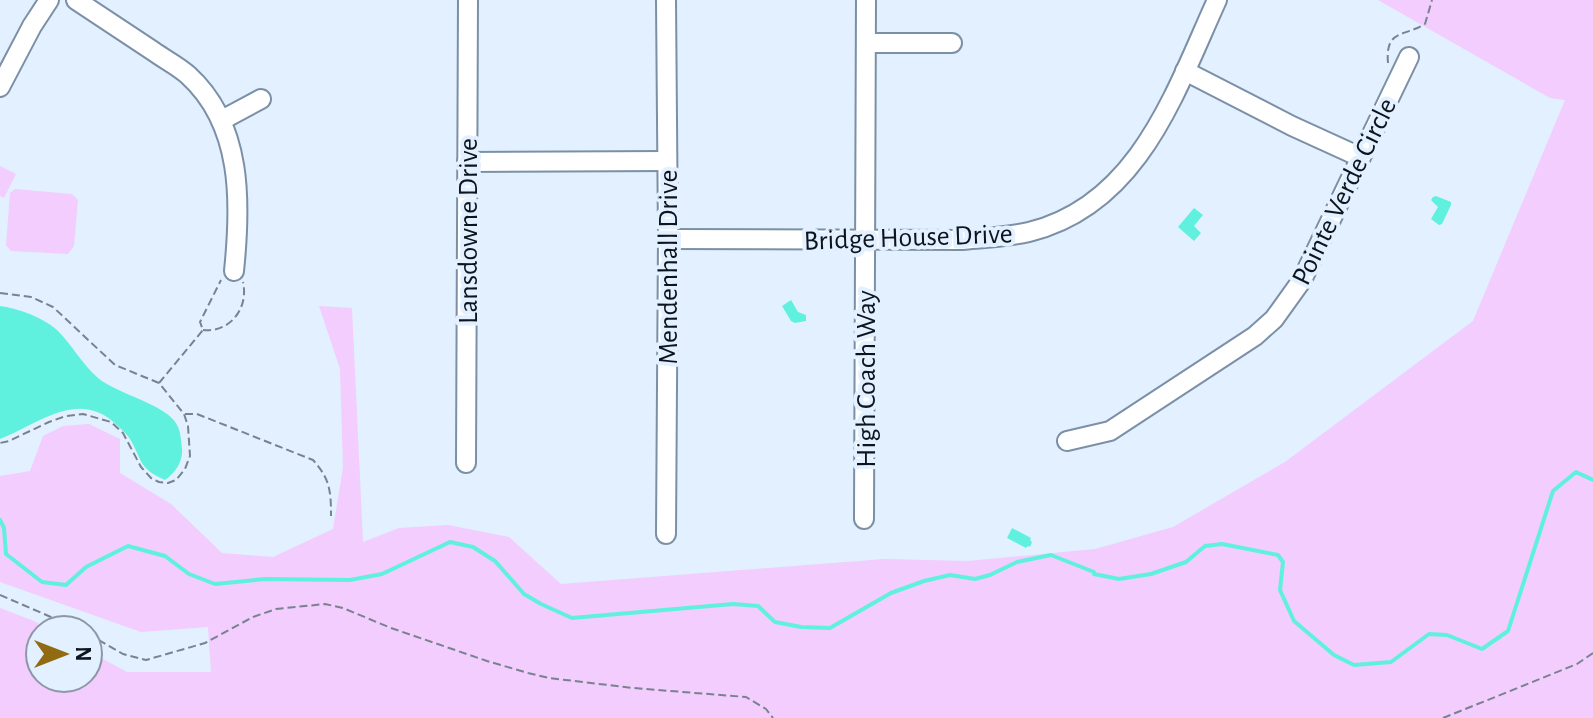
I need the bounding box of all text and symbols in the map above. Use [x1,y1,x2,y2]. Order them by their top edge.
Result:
street label: Pointe Verde Circle [1288,94,1402,290]
street label: Lansdowne Drive [455,138,483,324]
street label: Mendenhall Drive [655,170,683,364]
street label: Bridge House Drive [803,220,1013,256]
street label: High Coach Way [853,290,881,468]
north arrow [24,614,104,694]
text: N [72,646,94,662]

